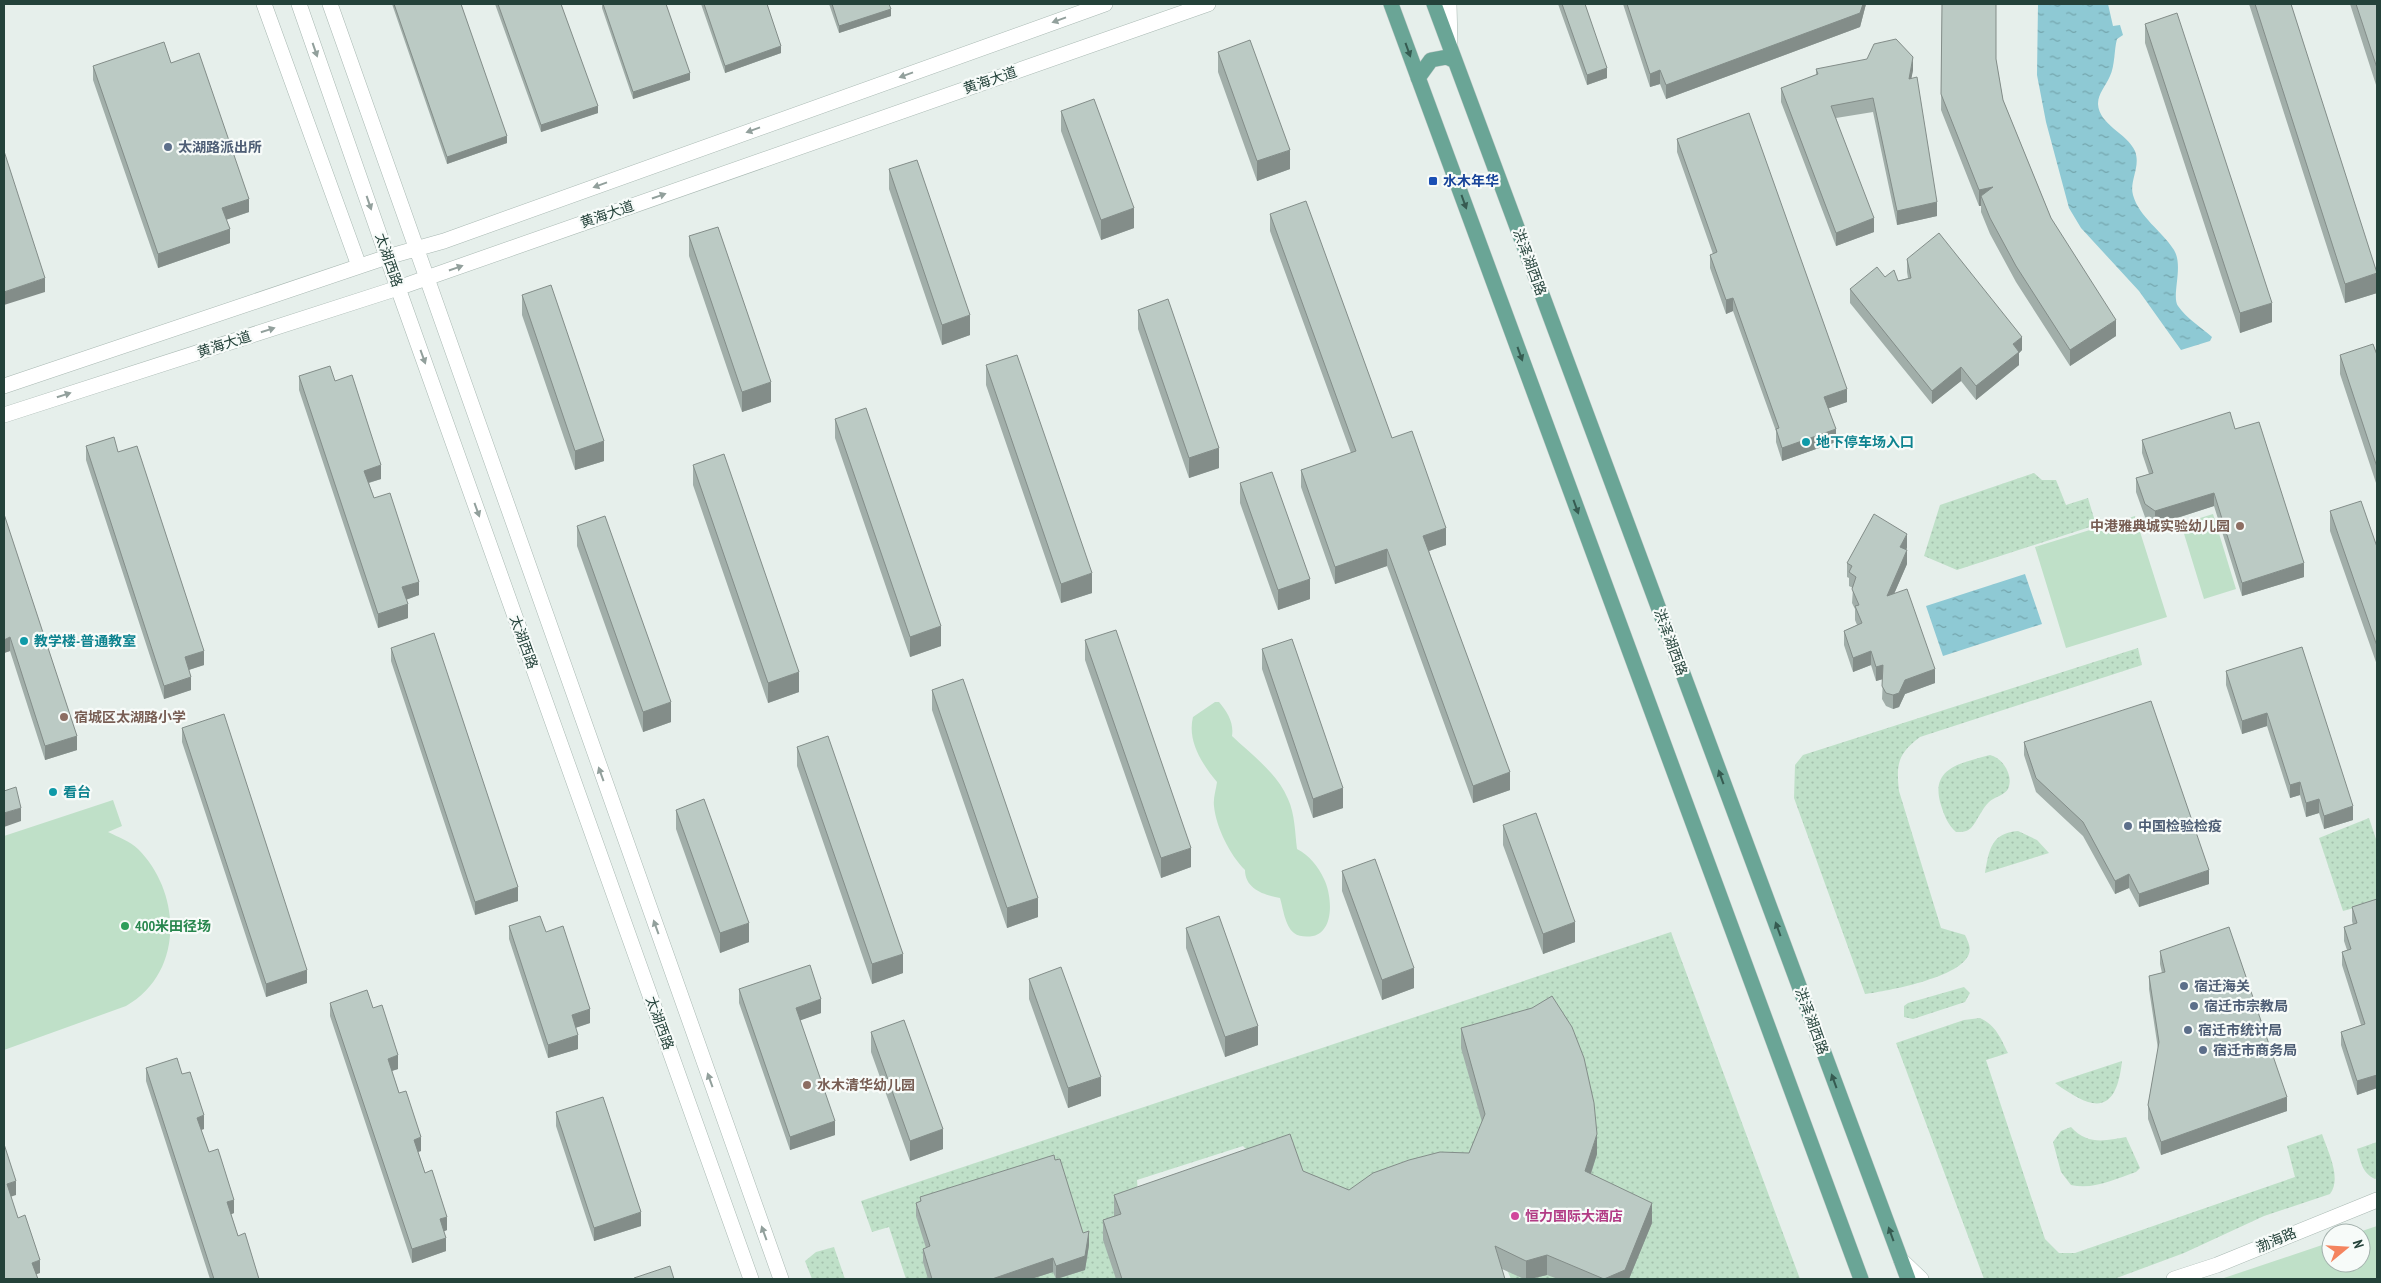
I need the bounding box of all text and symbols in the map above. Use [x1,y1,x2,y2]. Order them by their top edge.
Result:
one-way arrow [1051,16,1066,24]
one-way arrow [1405,42,1412,57]
one-way arrow [311,43,319,58]
street label: 黄海大道 [961,62,1019,98]
one-way arrow [898,71,913,79]
one-way arrow [746,127,761,134]
place label: 太湖路派出所 [178,138,262,156]
marker: 太湖路派出所 [162,141,174,153]
place label: 水木年华 [1443,172,1499,190]
marker: 水木年华 [1427,175,1439,187]
one-way arrow [593,182,608,189]
one-way arrow [652,192,667,200]
one-way arrow [1460,195,1468,210]
one-way arrow [366,196,373,211]
street label: 黄海大道 [578,196,636,232]
street label: 洪泽湖西路 [1510,226,1550,298]
street label: 太湖西路 [371,231,407,289]
one-way arrow [449,264,464,272]
one-way arrow [261,325,276,333]
street label: 黄海大道 [195,327,253,361]
one-way arrow [1517,347,1524,362]
one-way arrow [419,349,427,364]
one-way arrow [56,391,71,399]
place label: 地下停车场入口 [1816,433,1914,451]
marker: 地下停车场入口 [1800,436,1812,448]
one-way arrow [1572,500,1580,515]
one-way arrow [474,502,481,517]
place label: 中港雅典城实验幼儿园 [2090,517,2230,535]
marker: 中港雅典城实验幼儿园 [2234,520,2246,532]
street label: 洪泽湖西路 [1651,606,1691,678]
street label: 太湖西路 [506,613,542,671]
place label: 教学楼-普通教室 [34,632,136,650]
marker: 教学楼-普通教室 [18,635,30,647]
place label: 宿城区太湖路小学 [74,708,186,726]
marker: 宿城区太湖路小学 [58,711,70,723]
one-way arrow [597,766,605,781]
one-way arrow [1717,769,1724,784]
place label: 看台 [63,783,91,801]
marker: 看台 [47,786,59,798]
place label: 中国检验检疫 [2138,817,2222,835]
marker: 中国检验检疫 [2122,820,2134,832]
place label: 400米田径场 [135,917,211,935]
one-way arrow [652,919,660,934]
marker: 400米田径场 [119,920,131,932]
one-way arrow [1773,922,1781,936]
place label: 宿迁海关 [2194,977,2250,995]
marker: 宿迁海关 [2178,980,2190,992]
street label: 洪泽湖西路 [1792,985,1832,1057]
street label: 太湖西路 [642,994,678,1052]
place label: 宿迁市宗教局 [2204,997,2288,1015]
marker: 宿迁市宗教局 [2188,1000,2200,1012]
place label: 宿迁市统计局 [2198,1021,2282,1039]
marker: 宿迁市统计局 [2182,1024,2194,1036]
place label: 宿迁市商务局 [2213,1041,2297,1059]
marker: 宿迁市商务局 [2197,1044,2209,1056]
one-way arrow [706,1072,714,1087]
one-way arrow [1830,1073,1838,1088]
place label: 水木清华幼儿园 [817,1076,915,1094]
marker: 水木清华幼儿园 [801,1079,813,1091]
place label: 恒力国际大酒店 [1525,1207,1623,1225]
marker: 恒力国际大酒店 [1509,1210,1521,1222]
north arrow [2321,1223,2371,1273]
street label: 渤海路 [2253,1224,2299,1256]
one-way arrow [760,1226,768,1241]
one-way arrow [1887,1226,1894,1241]
text: N [2349,1238,2368,1250]

